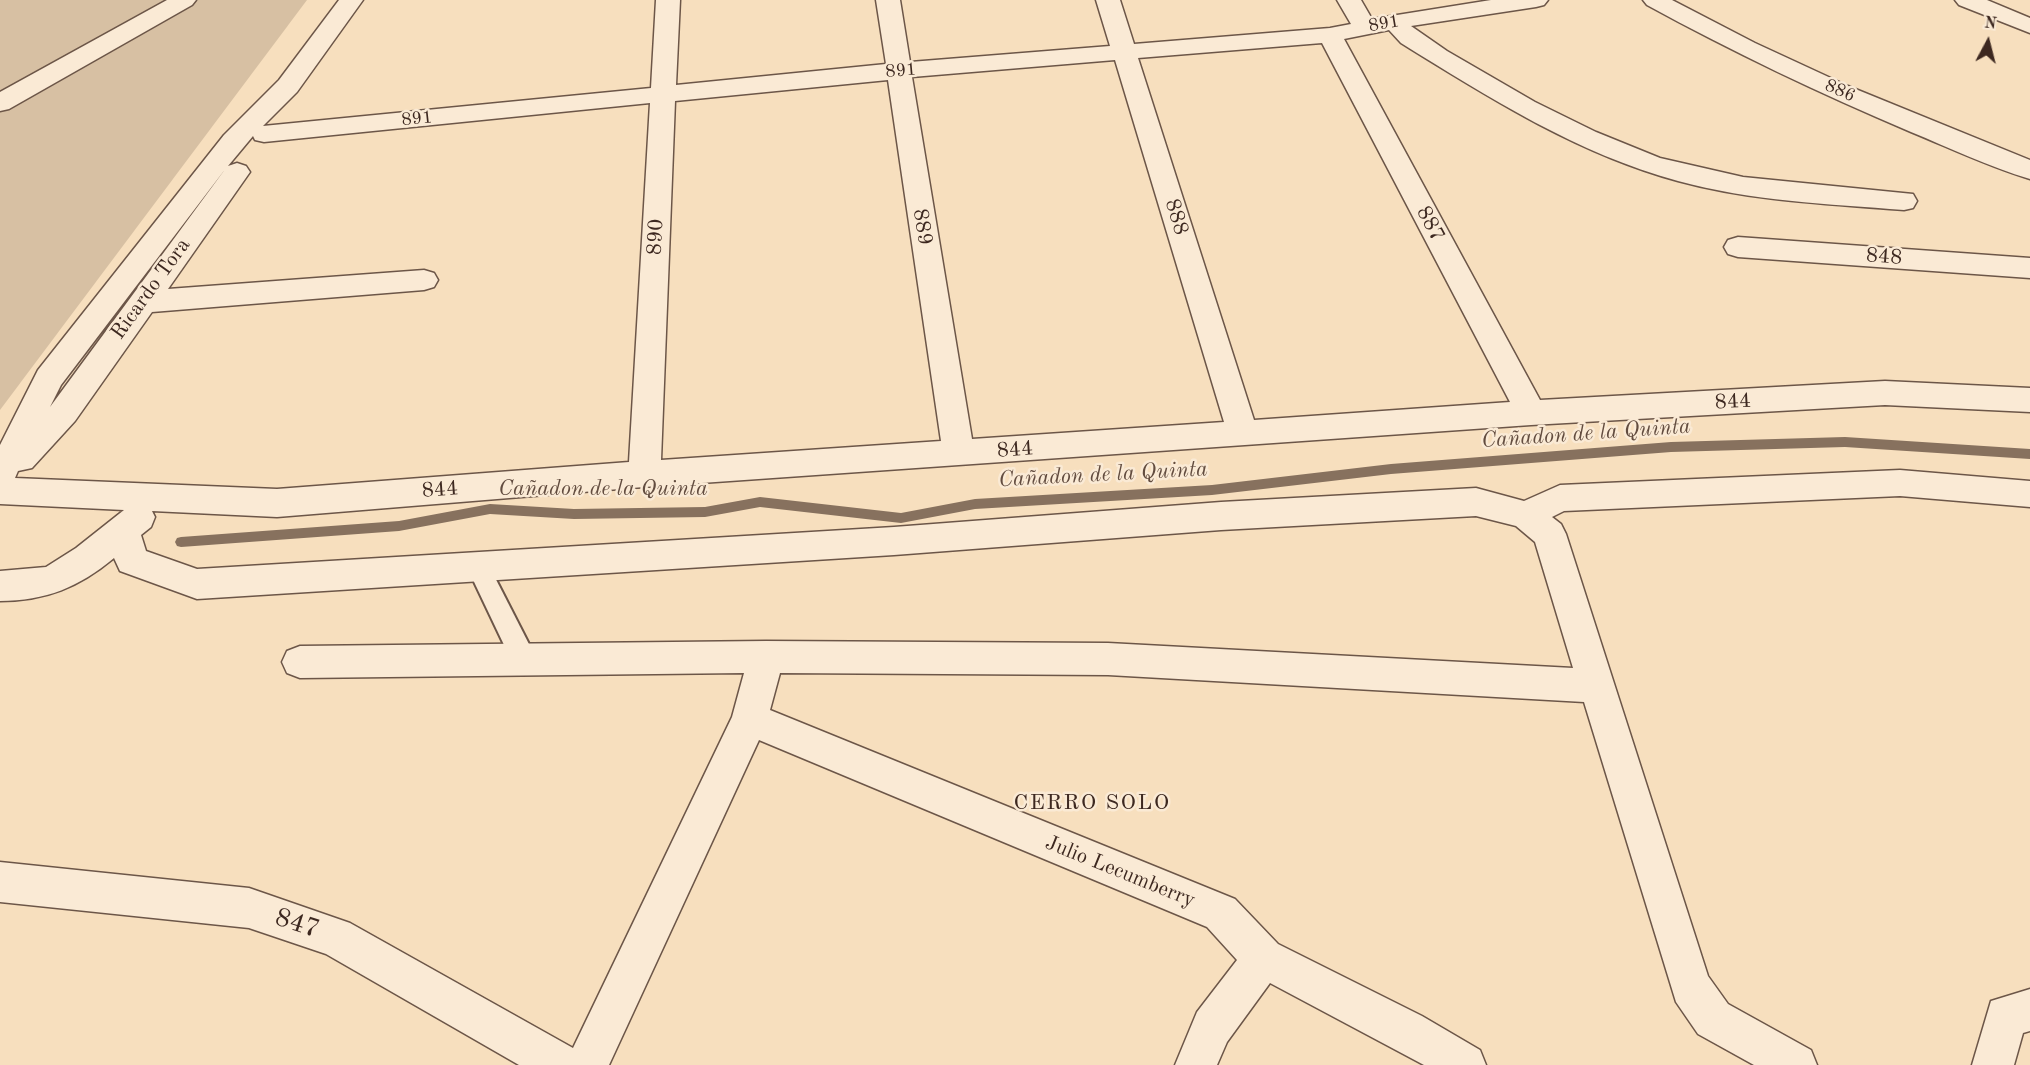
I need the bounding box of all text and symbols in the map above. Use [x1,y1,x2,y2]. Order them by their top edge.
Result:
street label: 891 [1367,11,1401,37]
north arrow [1958,12,2018,72]
text: N [1983,15,1997,33]
street label: 891 [884,59,918,83]
street label: 886 [1821,75,1859,107]
street label: 891 [400,107,434,131]
street label: 888 [1159,196,1193,238]
street label: 887 [1410,202,1450,246]
street label: 889 [907,207,937,247]
street label: 890 [642,218,670,256]
street label: Ricardo Tora [106,233,196,345]
street label: 848 [1865,243,1903,271]
street label: 844 [1714,388,1752,416]
water label: Cañadon de la Quinta [1481,414,1691,454]
street label: 844 [996,436,1034,464]
water label: Cañadon de la Quinta [998,456,1208,494]
street label: 844 [421,476,459,504]
water label: Cañadon de la Quinta [498,476,708,502]
district label: CERRO SOLO [1013,790,1171,816]
street label: Julio Lecumberry [1041,830,1199,914]
street label: 847 [271,902,323,946]

